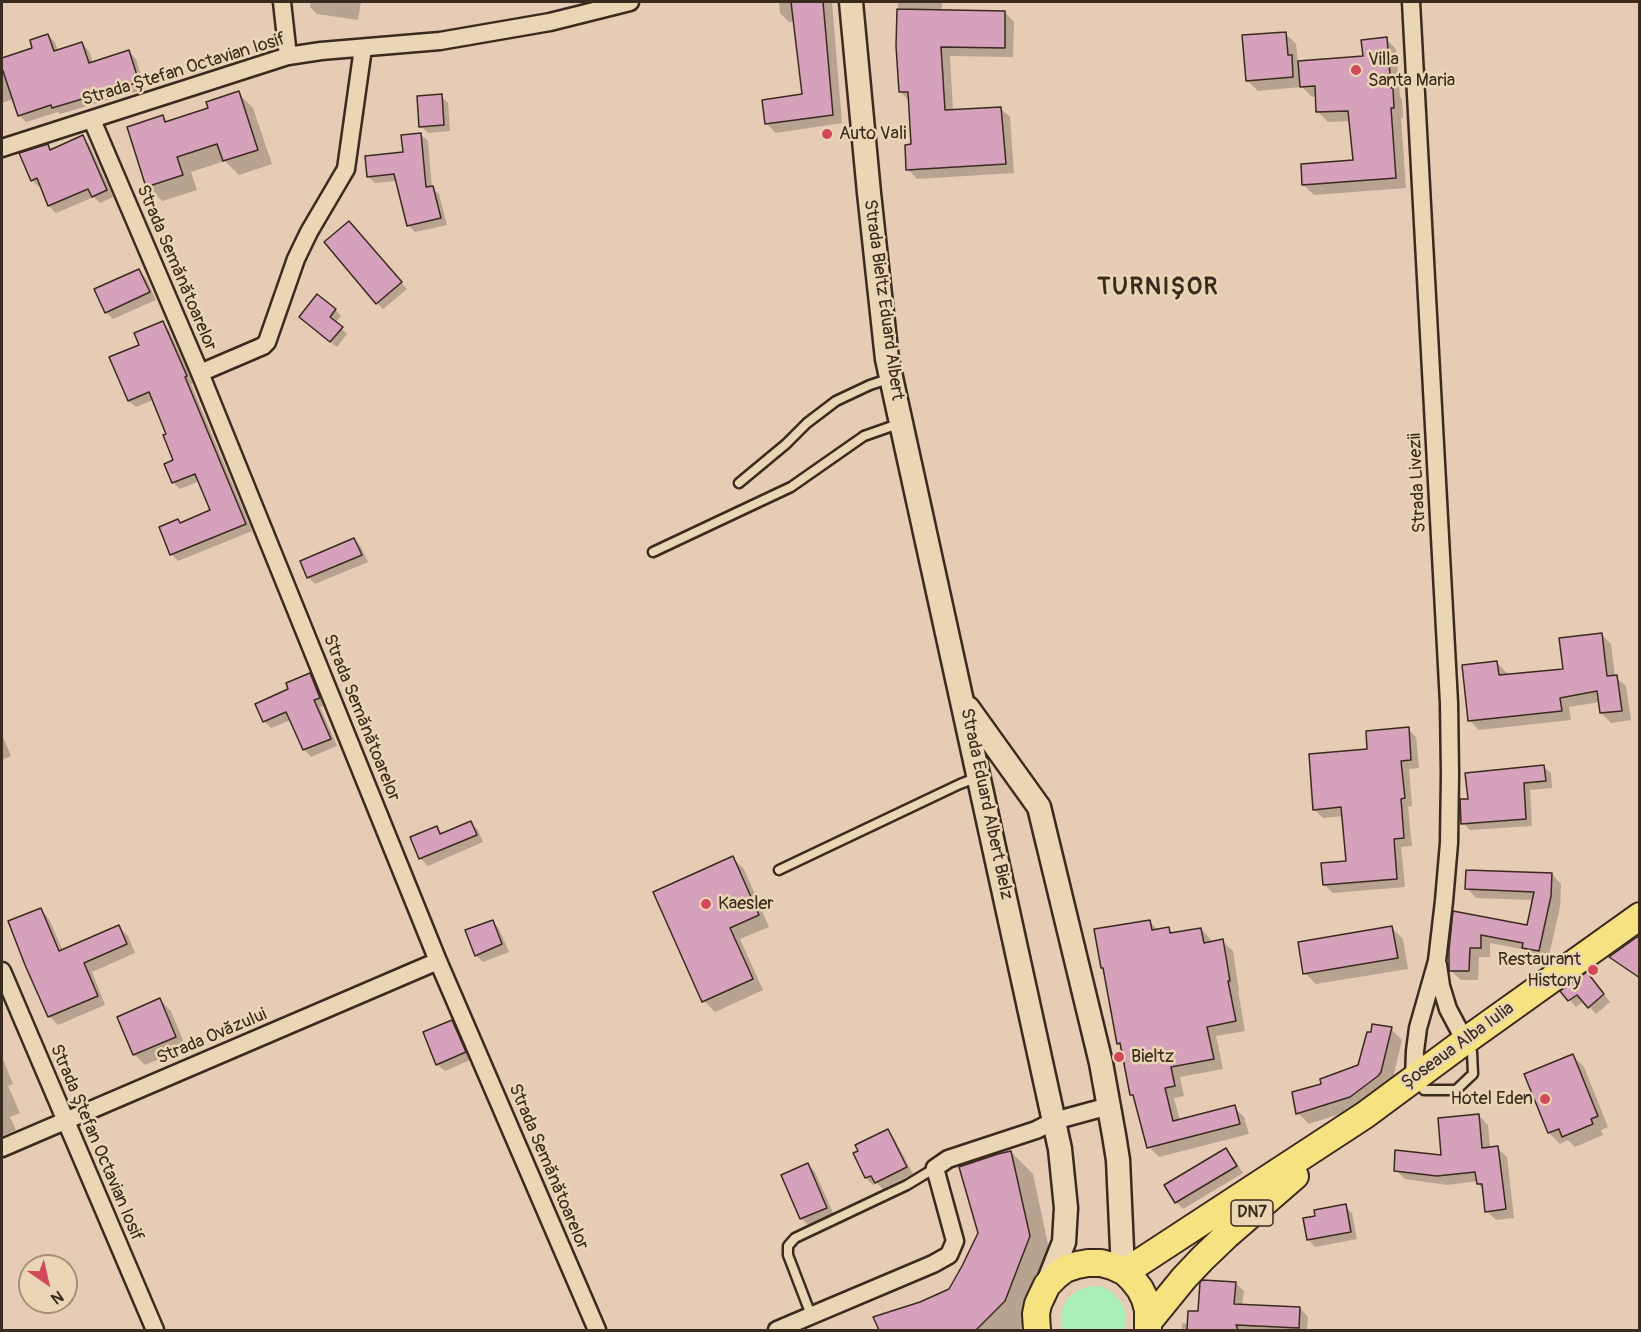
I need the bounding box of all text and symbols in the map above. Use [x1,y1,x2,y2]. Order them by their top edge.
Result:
street label: Strada Ștefan Octavian Iosif [80,29,288,111]
place label: Villa Santa Maria [1368,49,1455,92]
marker: Villa Santa Maria [1349,63,1363,77]
place label: Auto Vali [839,123,906,145]
marker: Auto Vali [820,127,834,141]
street label: Strada Semănătoarelor [131,182,221,354]
street label: Strada Bieltz Eduard Albert [858,198,908,402]
district label: TURNIȘOR [1097,274,1219,302]
street label: Strada Livezii [1405,432,1431,534]
street label: Strada Semănătoarelor [318,631,404,805]
street label: Strada Eduard Albert Bielz [955,706,1017,902]
place label: Kaesler [718,893,774,915]
marker: Kaesler [699,897,713,911]
place label: Restaurant History [1498,949,1581,992]
marker: Restaurant History [1586,963,1600,977]
street label: Șoseaua Alba Iulia [1398,998,1518,1094]
street label: Strada Ovăzului [154,1004,270,1070]
street label: Strada Ștefan Octavian Iosif [45,1041,147,1245]
place label: Bieltz [1131,1046,1174,1068]
marker: Bieltz [1112,1050,1126,1064]
street label: Strada Semănătoarelor [503,1081,593,1253]
place label: Hotel Eden [1451,1088,1533,1110]
marker: Hotel Eden [1538,1092,1552,1106]
road number: DN7 [1231,1200,1273,1226]
north arrow [18,1254,78,1314]
text: N [47,1286,67,1309]

